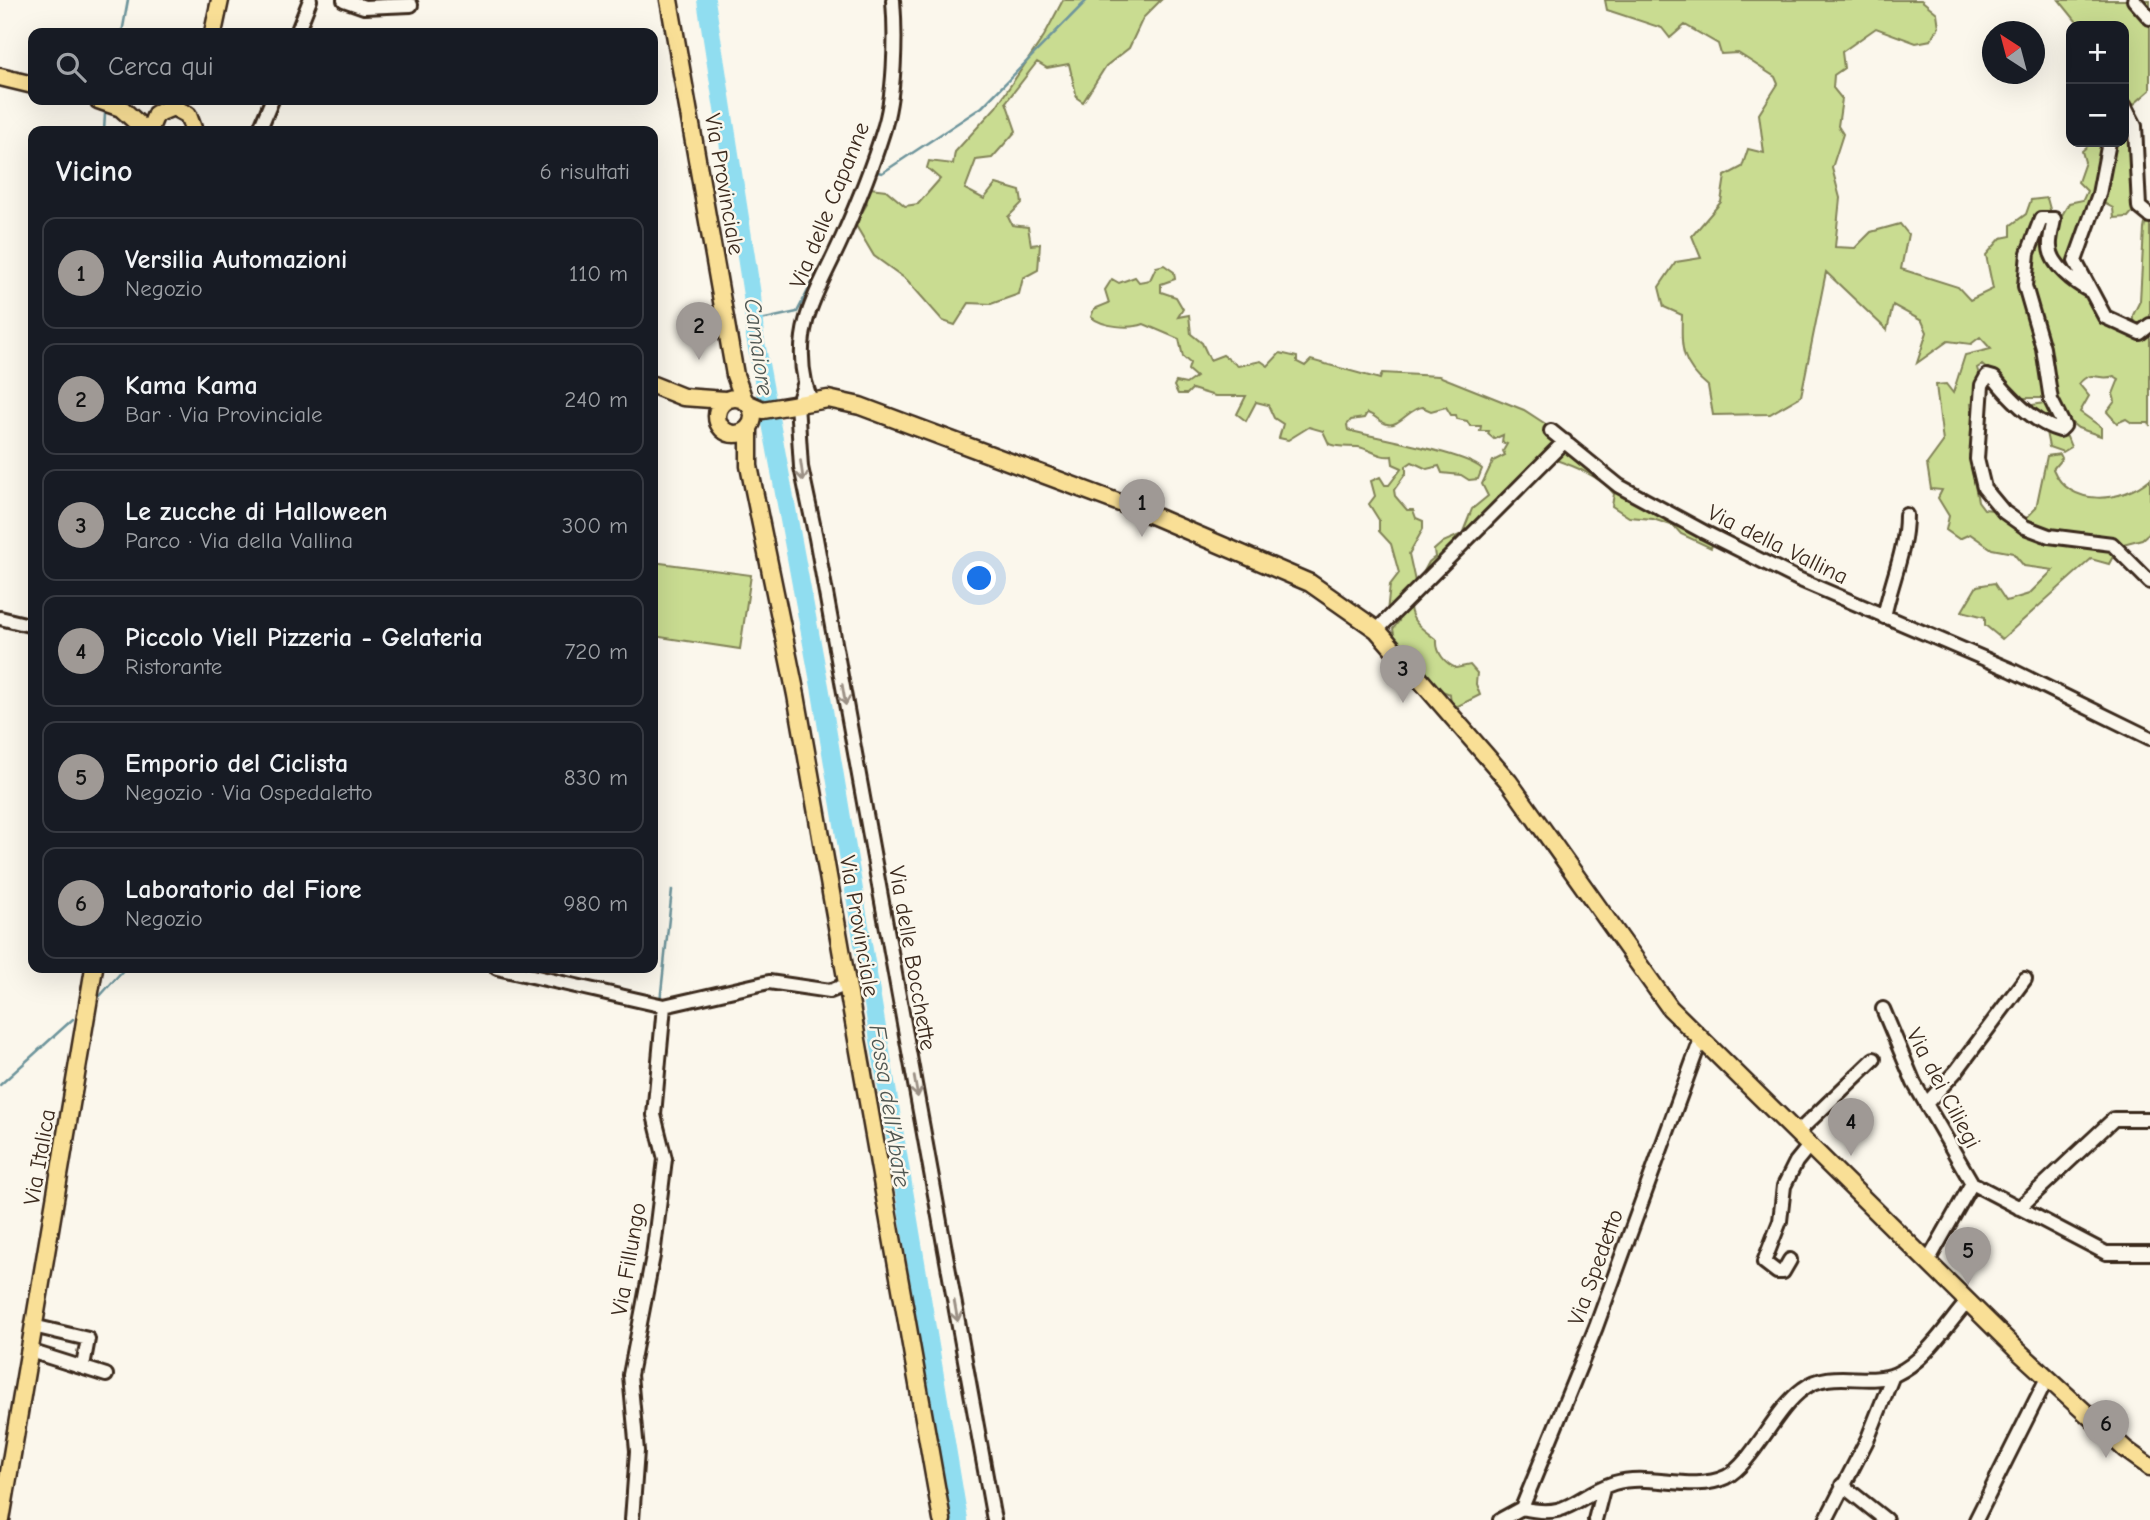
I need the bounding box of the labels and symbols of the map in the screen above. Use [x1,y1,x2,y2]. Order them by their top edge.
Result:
north arrow [1982,21,2045,84]
street label: Via Provinciale [699,111,750,257]
street label: Via delle Capanne [784,118,875,292]
water label: Camaiore [738,296,780,398]
pin: 2 [676,302,722,360]
one-way arrow [795,459,808,482]
pin: 1 [1119,479,1165,537]
street label: Via della Vallina [1703,499,1853,590]
your location [962,561,996,595]
pin: 3 [1380,645,1426,703]
one-way arrow [838,683,851,706]
street label: Via Provinciale [834,853,885,999]
street label: Via delle Bocchette [883,864,942,1052]
water label: Fossa dell'Abate [863,1023,917,1189]
street label: Via dei Ciliegi [1901,1024,1987,1153]
one-way arrow [909,1075,923,1098]
pin: 4 [1828,1098,1874,1156]
street label: Via Italica [18,1107,61,1207]
street label: Via Fillungo [605,1200,652,1318]
street label: Via Spedetto [1562,1205,1629,1329]
pin: 5 [1945,1227,1991,1285]
one-way arrow [950,1299,964,1322]
pin: 6 [2083,1400,2129,1458]

